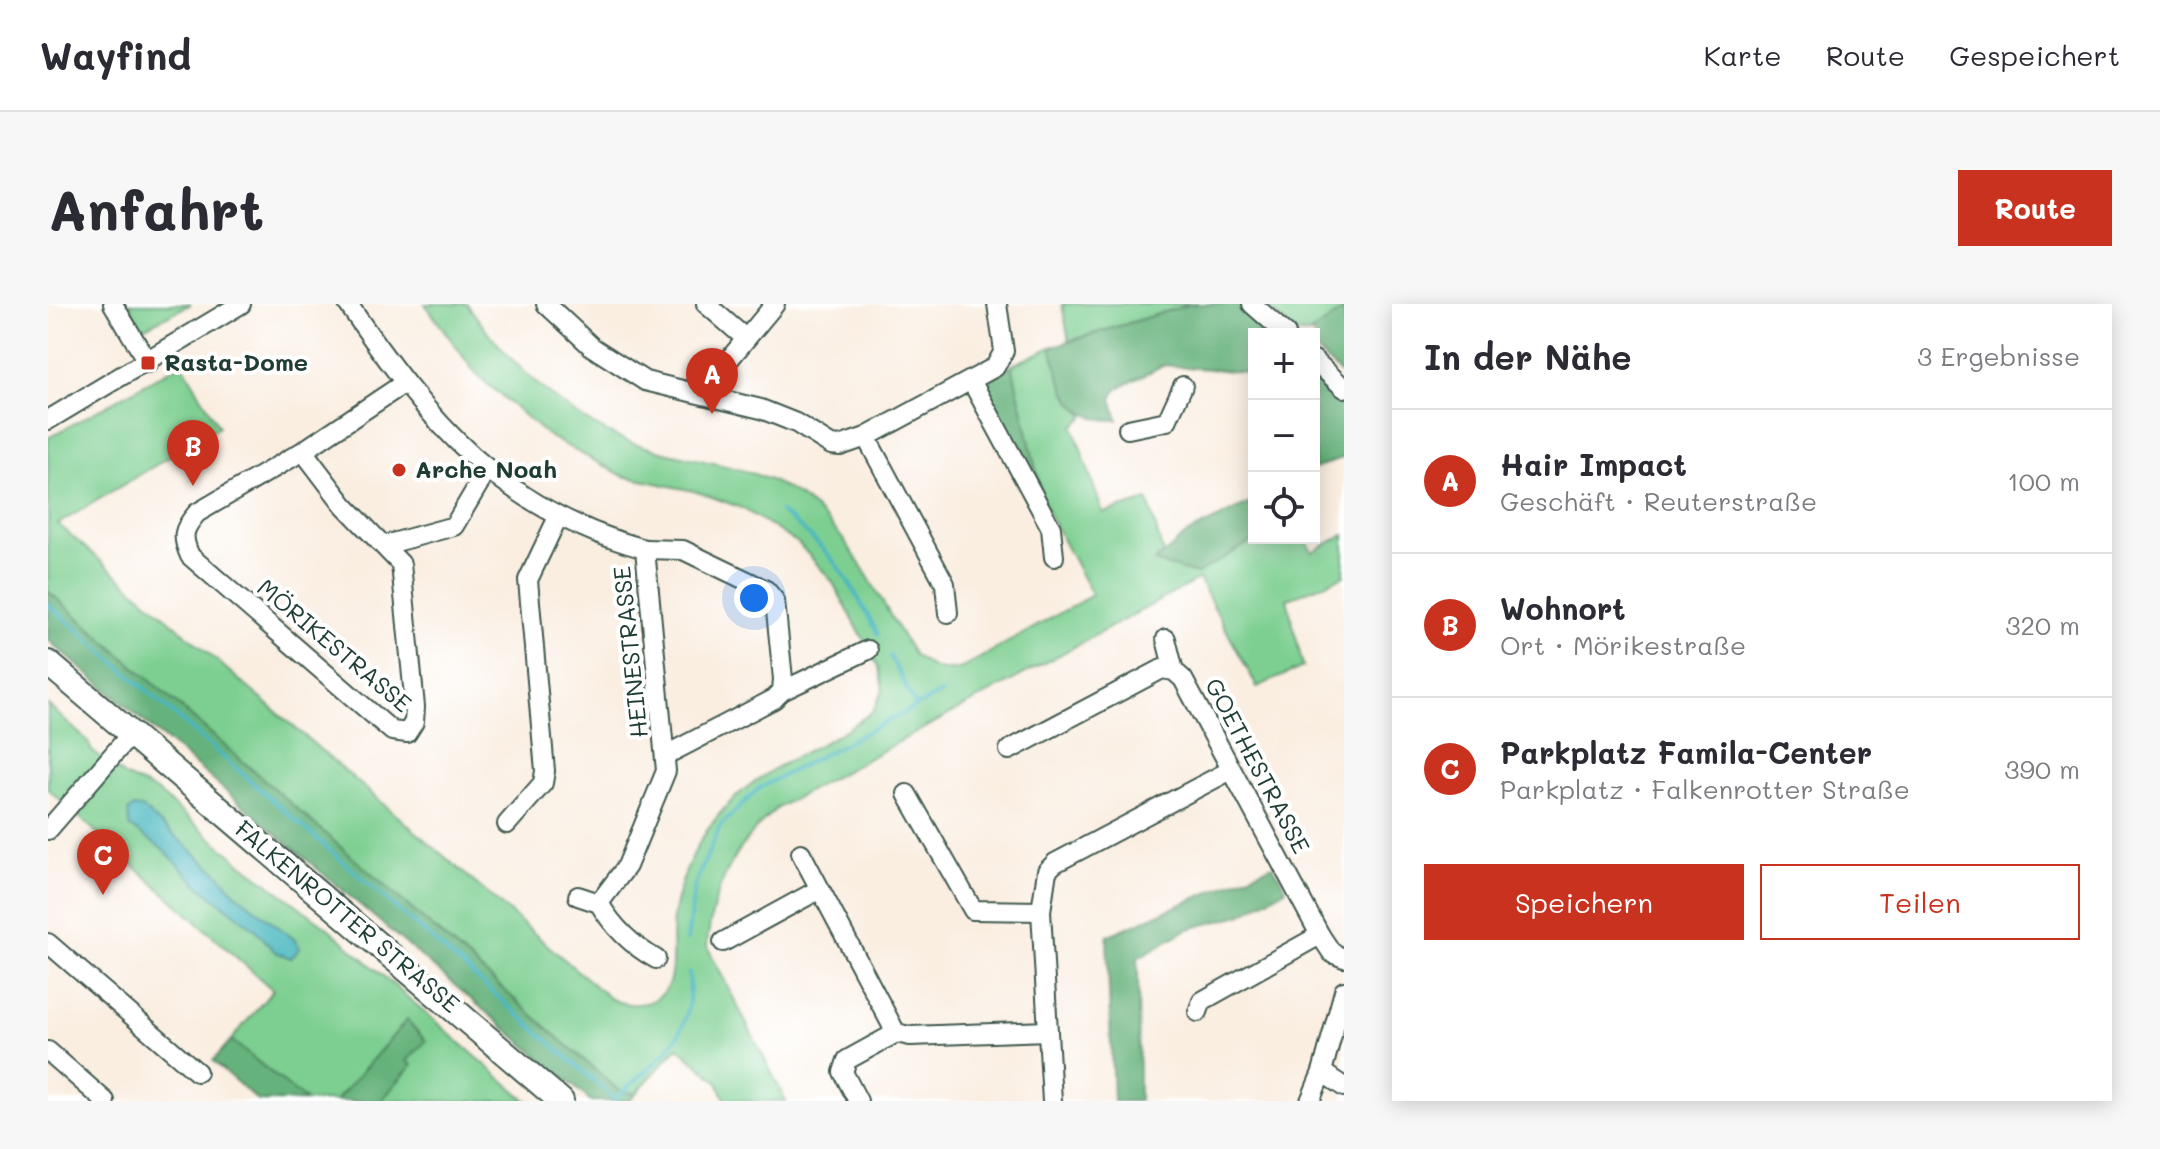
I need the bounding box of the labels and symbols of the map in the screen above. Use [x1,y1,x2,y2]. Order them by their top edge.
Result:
place label: Rasta-Dome [164,346,308,377]
pin: A [686,348,738,414]
marker: Rasta-Dome [139,354,157,372]
pin: B [167,420,219,486]
place label: Arche Noah [415,453,557,484]
marker: Arche Noah [390,461,408,479]
street label: HEINESTRASSE [605,565,654,740]
street label: MÖRIKESTRASSE [251,571,418,718]
your location [734,578,774,618]
street label: GOETHESTRASSE [1199,672,1318,858]
street label: FALKENROTTER STRASSE [229,813,467,1019]
pin: C [77,829,129,895]

